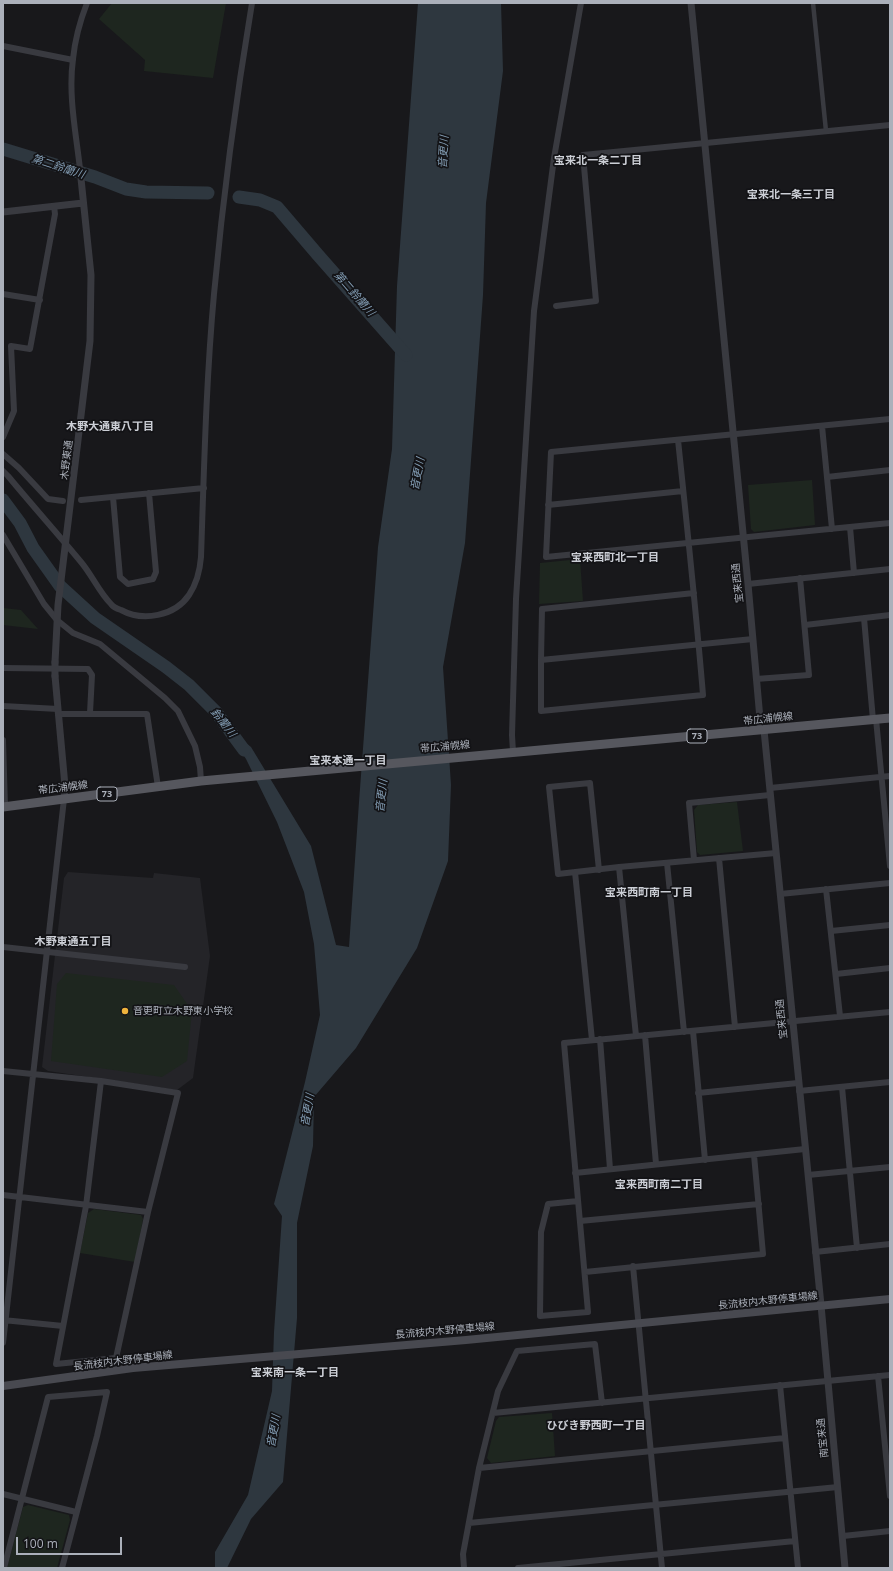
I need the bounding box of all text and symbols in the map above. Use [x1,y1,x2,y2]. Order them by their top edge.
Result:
water label: 音更川 [437,135,451,169]
water label: 第二鈴蘭川 [30,152,86,182]
district label: 宝来北一条二丁目 [554,154,642,168]
district label: 宝来北一条三丁目 [747,188,835,202]
water label: 第二鈴蘭川 [331,269,377,319]
district label: 木野大通東八丁目 [66,420,154,434]
street label: 木野東通 [59,439,75,481]
water label: 音更川 [408,457,428,491]
district label: 宝来西町北一丁目 [571,551,659,565]
street label: 宝来西通 [730,562,746,604]
water label: 鈴蘭川 [208,706,238,740]
street label: 帯広浦幌線 [743,710,793,728]
road number: 73 [687,729,707,743]
street label: 帯広浦幌線 [420,739,470,755]
district label: 宝来本通一丁目 [310,754,386,768]
street label: 帯広浦幌線 [37,779,89,797]
water label: 音更川 [374,779,390,813]
road number: 73 [97,787,117,801]
district label: 宝来西町南一丁目 [605,886,693,900]
district label: 木野東通五丁目 [35,935,111,949]
street label: 宝来西通 [774,998,790,1040]
place label: 音更町立木野東小学校 [133,1005,233,1017]
marker: 音更町立木野東小学校 [120,1006,130,1016]
water label: 音更川 [299,1093,317,1127]
district label: 宝来西町南二丁目 [615,1178,703,1192]
street label: 長流枝内木野停車場線 [718,1290,818,1312]
street label: 長流枝内木野停車場線 [395,1321,495,1341]
street label: 長流枝内木野停車場線 [73,1349,173,1373]
district label: 宝来南一条一丁目 [251,1366,339,1380]
water label: 音更川 [265,1414,283,1448]
street label: 南宝来通 [815,1417,831,1459]
district label: ひびき野西町一丁目 [547,1419,645,1433]
scale bar [18,1529,124,1555]
text: 100 m [23,1535,58,1552]

